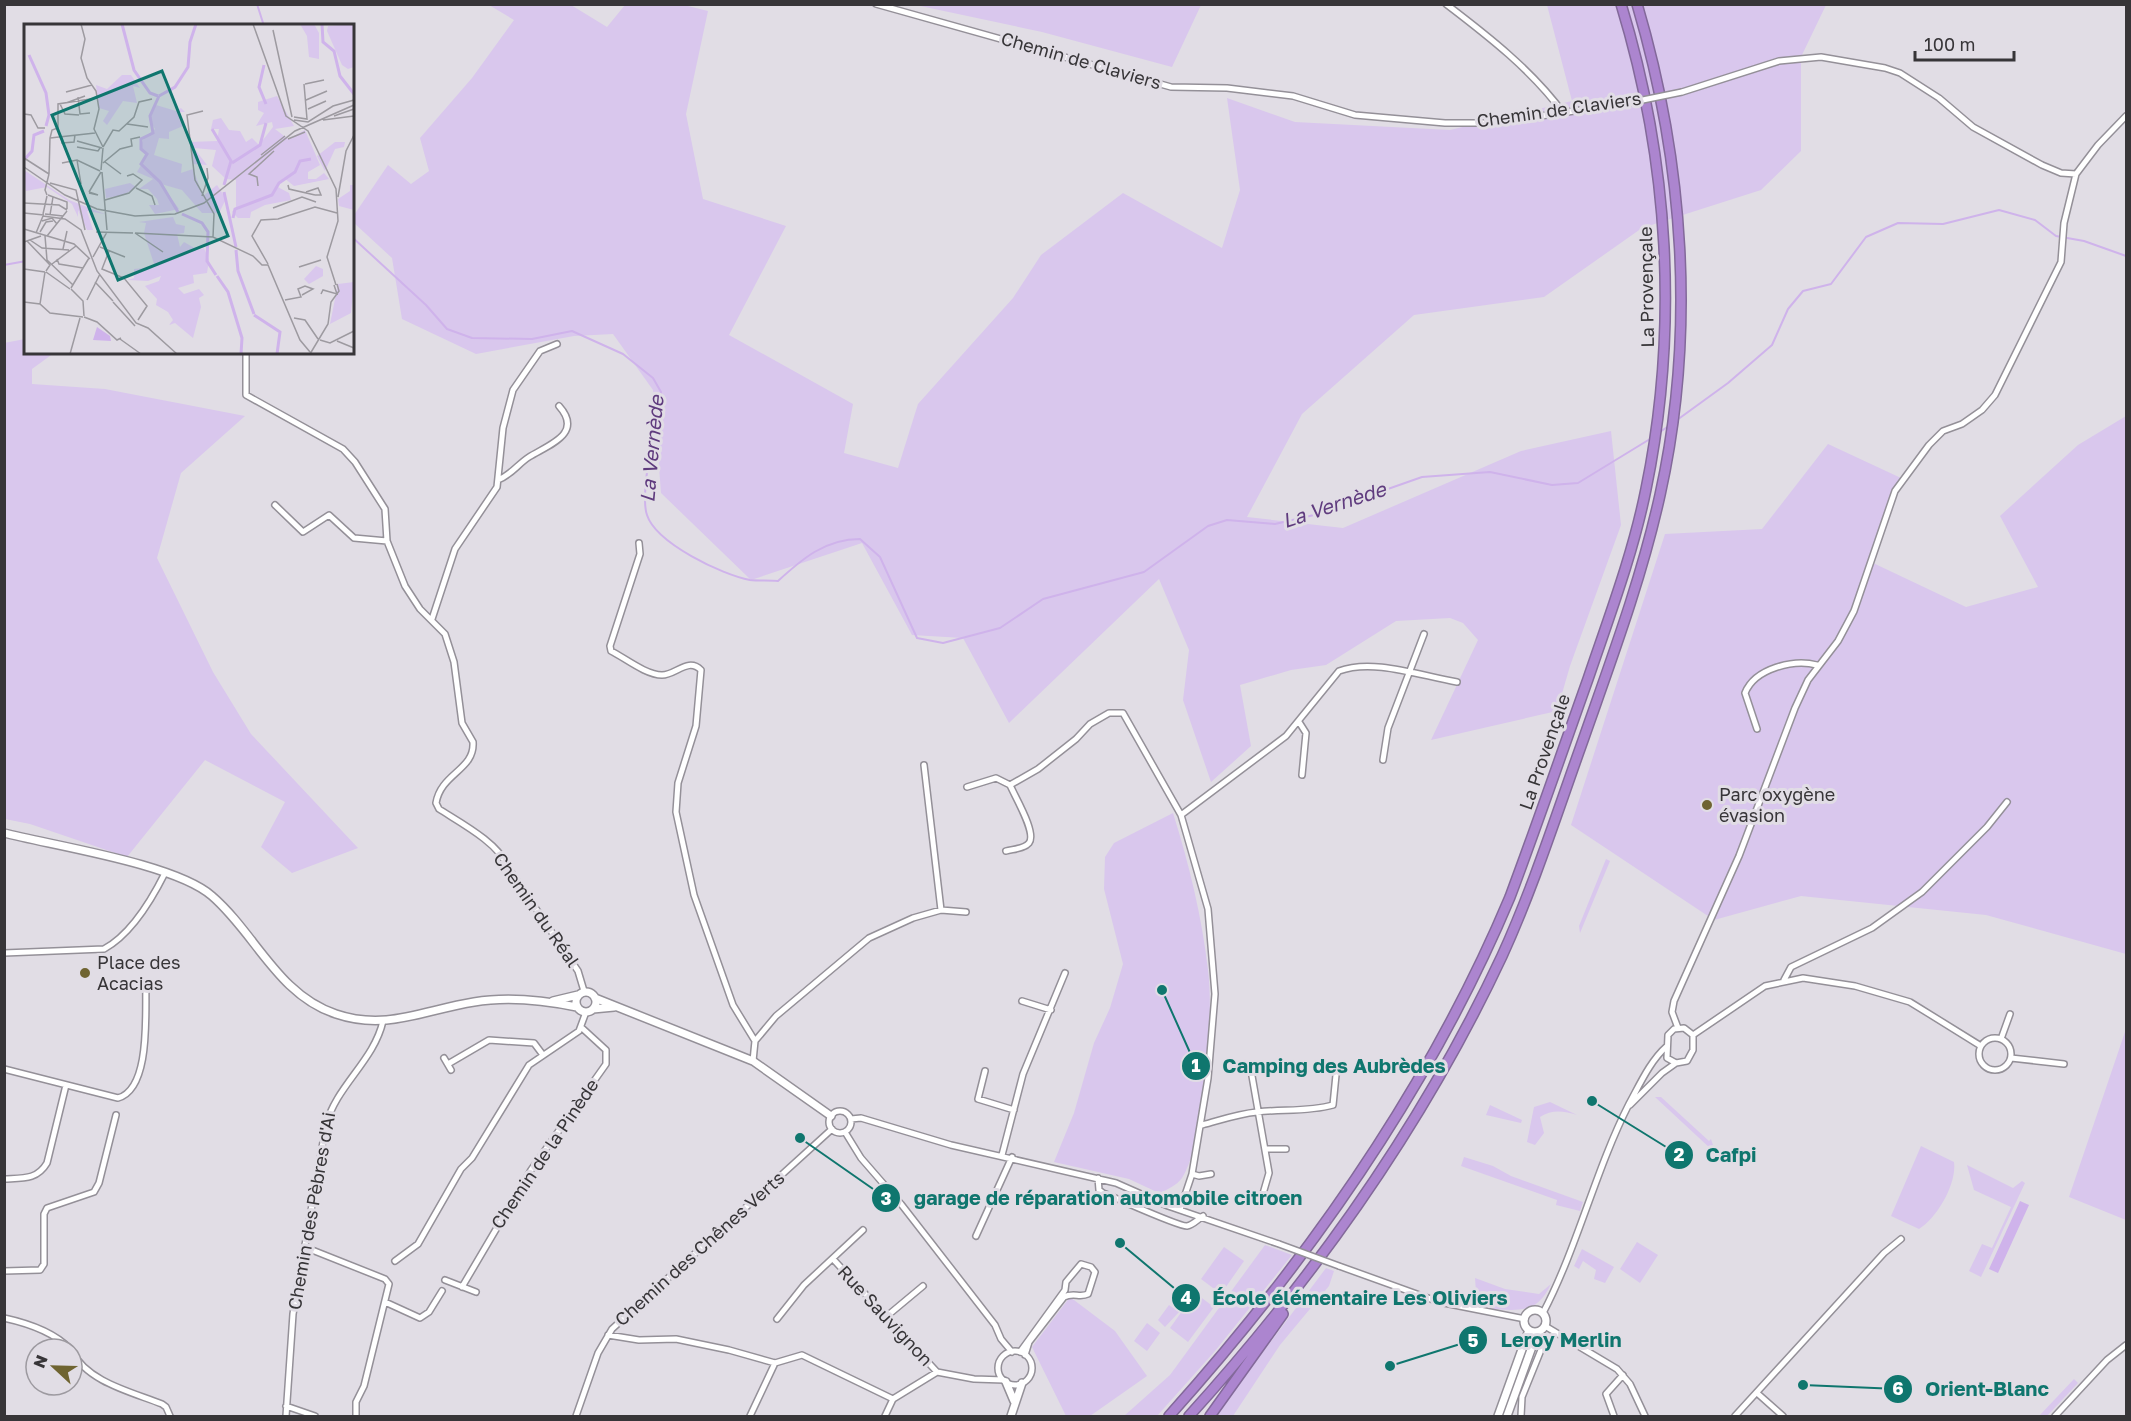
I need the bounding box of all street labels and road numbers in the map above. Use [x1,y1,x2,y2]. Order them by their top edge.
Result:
street label: Chemin de Claviers [999,27,1164,93]
street label: Chemin de Claviers [1475,87,1642,131]
street label: La Provençale [1634,226,1658,348]
street label: La Provençale [1514,691,1574,813]
street label: Chemin du Réal [489,848,585,971]
street label: Chemin de la Pinède [486,1074,603,1233]
street label: Chemin des Pèbres d'Ai [283,1110,339,1311]
street label: Chemin des Chênes Verts [610,1166,789,1330]
street label: Rue Sauvignon [834,1261,938,1370]

